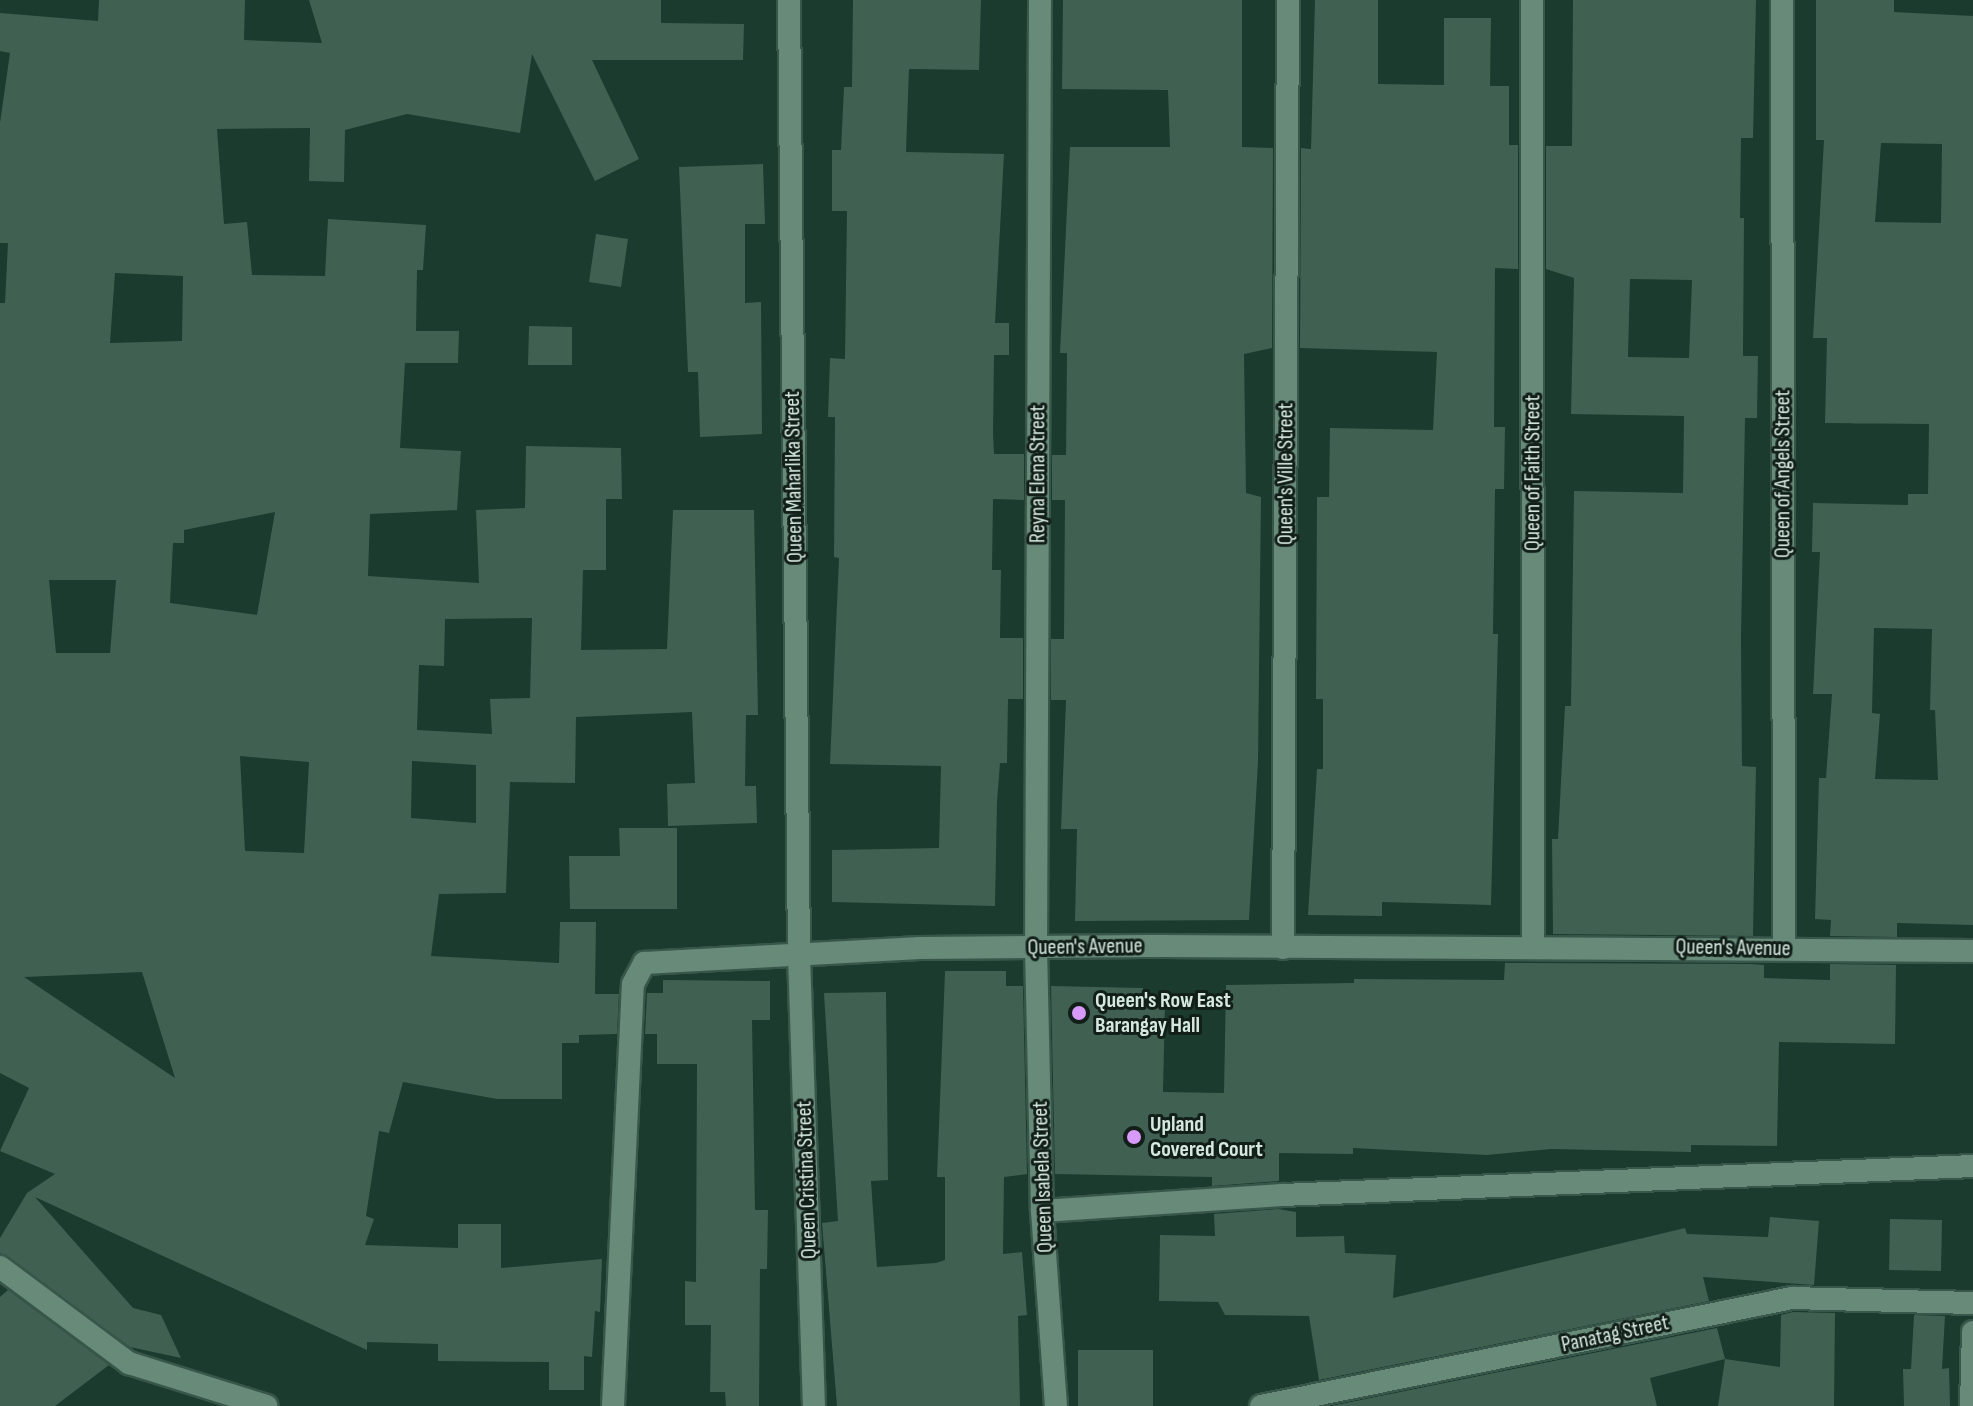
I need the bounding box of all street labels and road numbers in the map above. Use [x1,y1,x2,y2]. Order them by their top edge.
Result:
street label: Queen of Angels Street [1770,390,1796,558]
street label: Queen Maharlika Street [779,391,809,563]
street label: Queen of Faith Street [1520,395,1546,551]
street label: Queen's Ville Street [1273,403,1299,545]
street label: Reyna Elena Street [1025,405,1051,543]
street label: Queen's Avenue [1027,933,1143,961]
street label: Queen's Avenue [1675,934,1791,962]
street label: Queen Cristina Street [791,1101,823,1259]
street label: Queen Isabela Street [1027,1101,1059,1253]
street label: Panatag Street [1559,1310,1671,1358]

